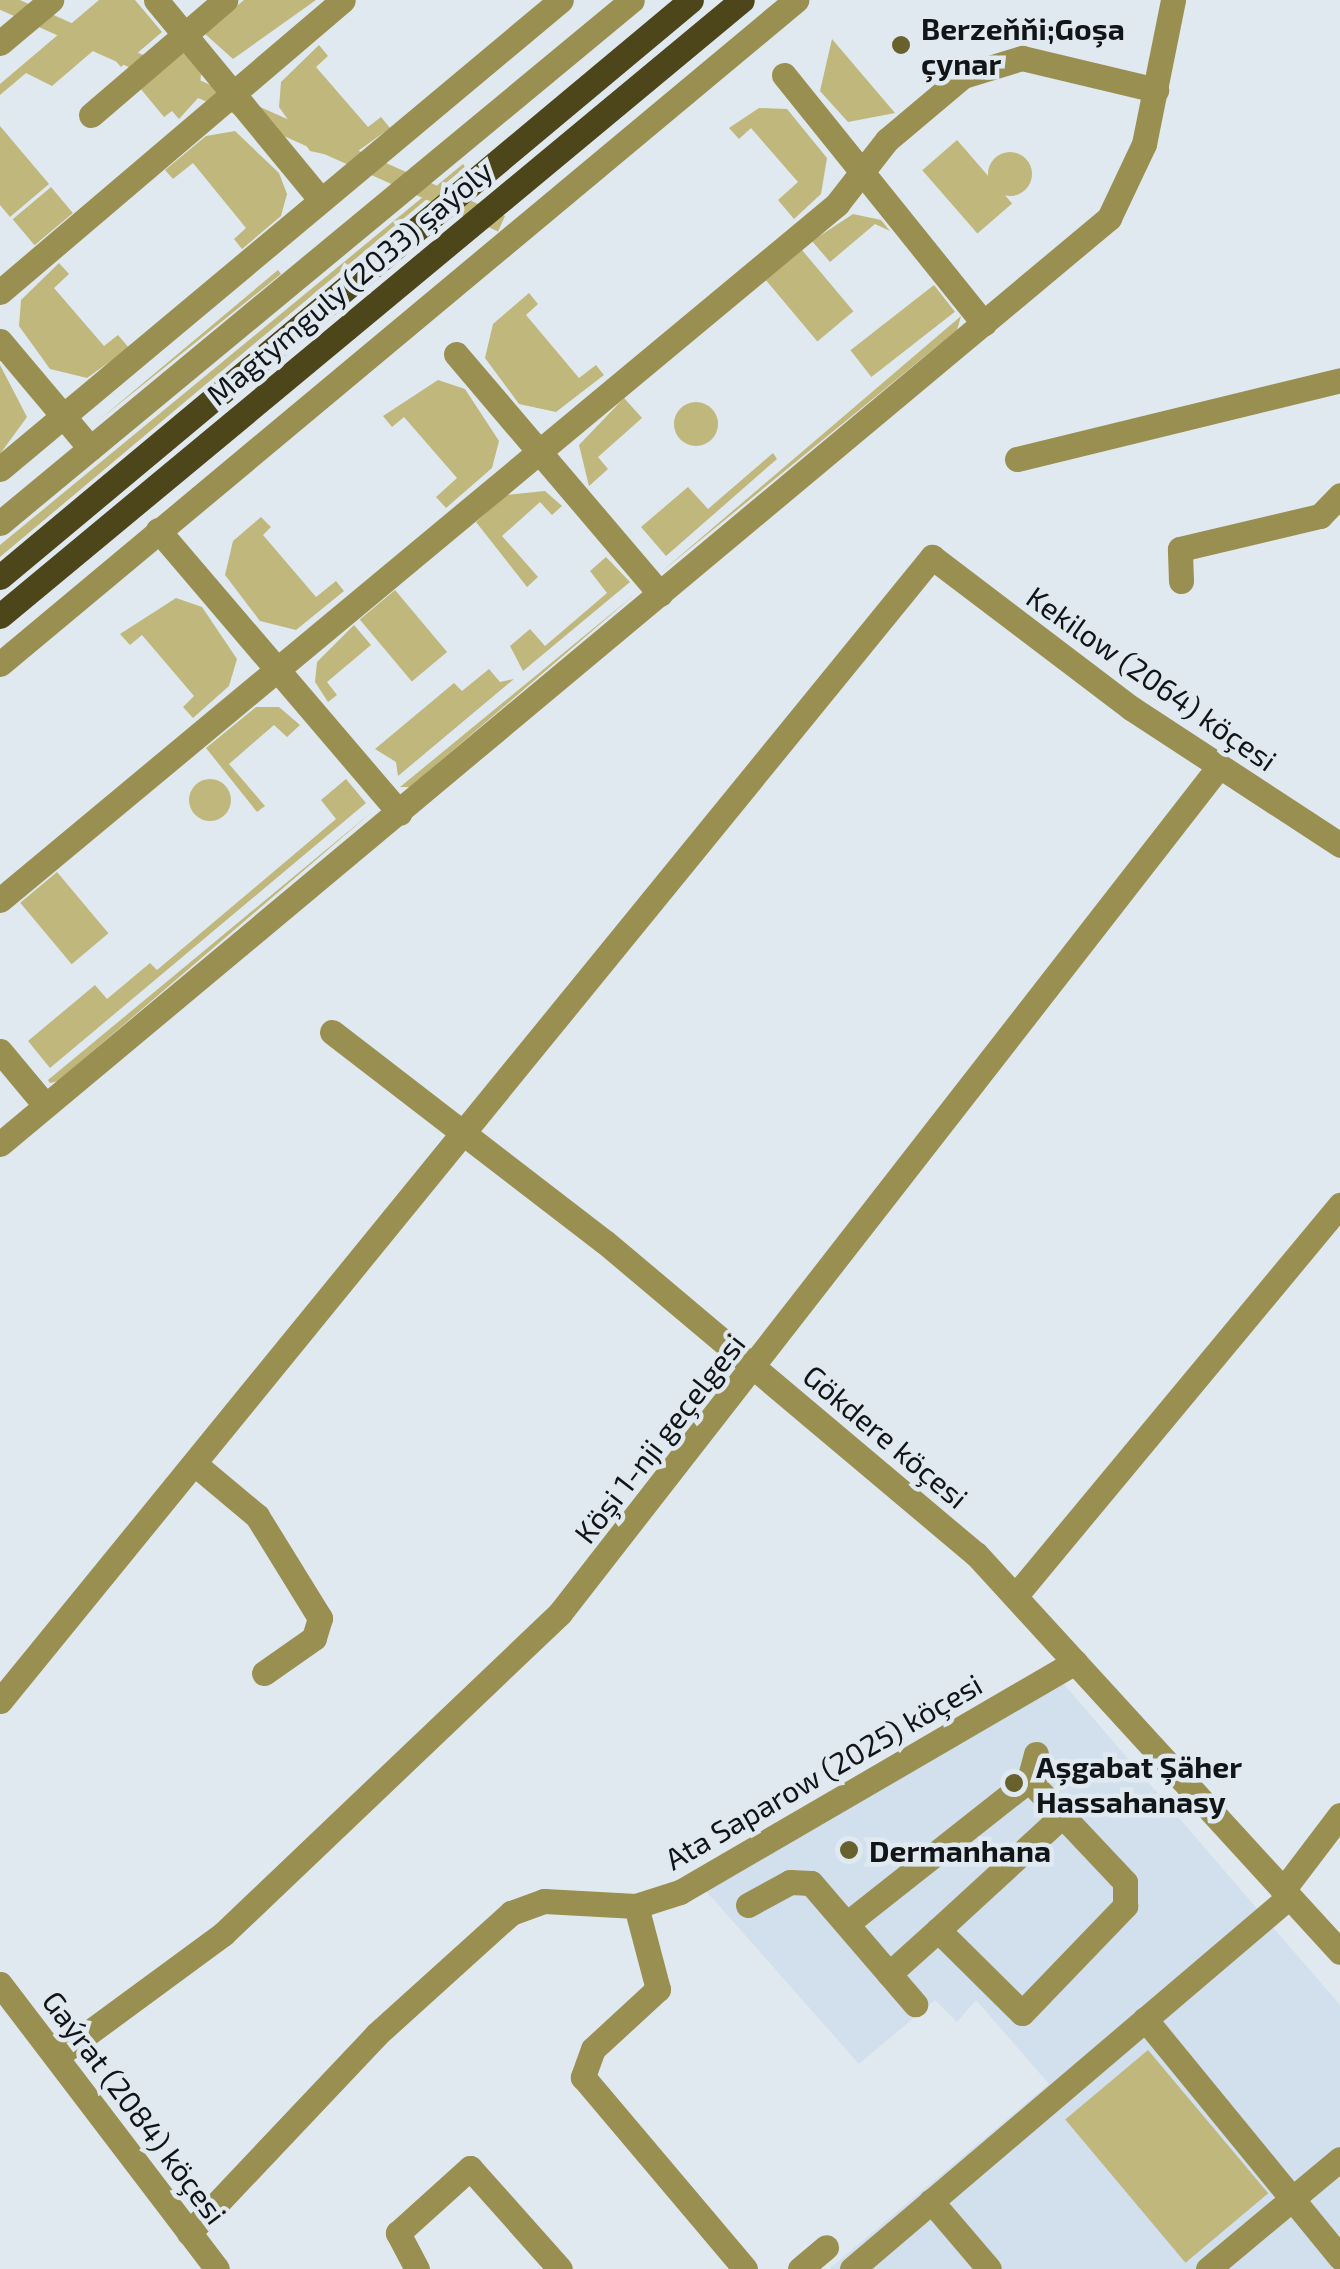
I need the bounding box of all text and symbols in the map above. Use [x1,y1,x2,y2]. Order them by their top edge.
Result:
place label: Berzeňňi;Goşa çynar [921,10,1125,80]
marker: Berzeňňi;Goşa çynar [890,34,912,56]
street label: Magtymguly (2033) şaýoly [199,152,499,412]
street label: Kekilow (2064) köçesi [1020,578,1284,778]
street label: Köşi 1-nji geçelgesi [566,1326,752,1550]
street label: Gökdere köçesi [796,1357,976,1515]
street label: Ata Saparow (2025) köçesi [658,1665,988,1877]
place label: Aşgabat Şäher Hassahanasy [1036,1748,1242,1818]
marker: Aşgabat Şäher Hassahanasy [1001,1770,1027,1796]
place label: Dermanhana [869,1832,1051,1868]
marker: Dermanhana [838,1839,860,1861]
street label: Gaýrat (2084) köçesi [36,1983,234,2231]

